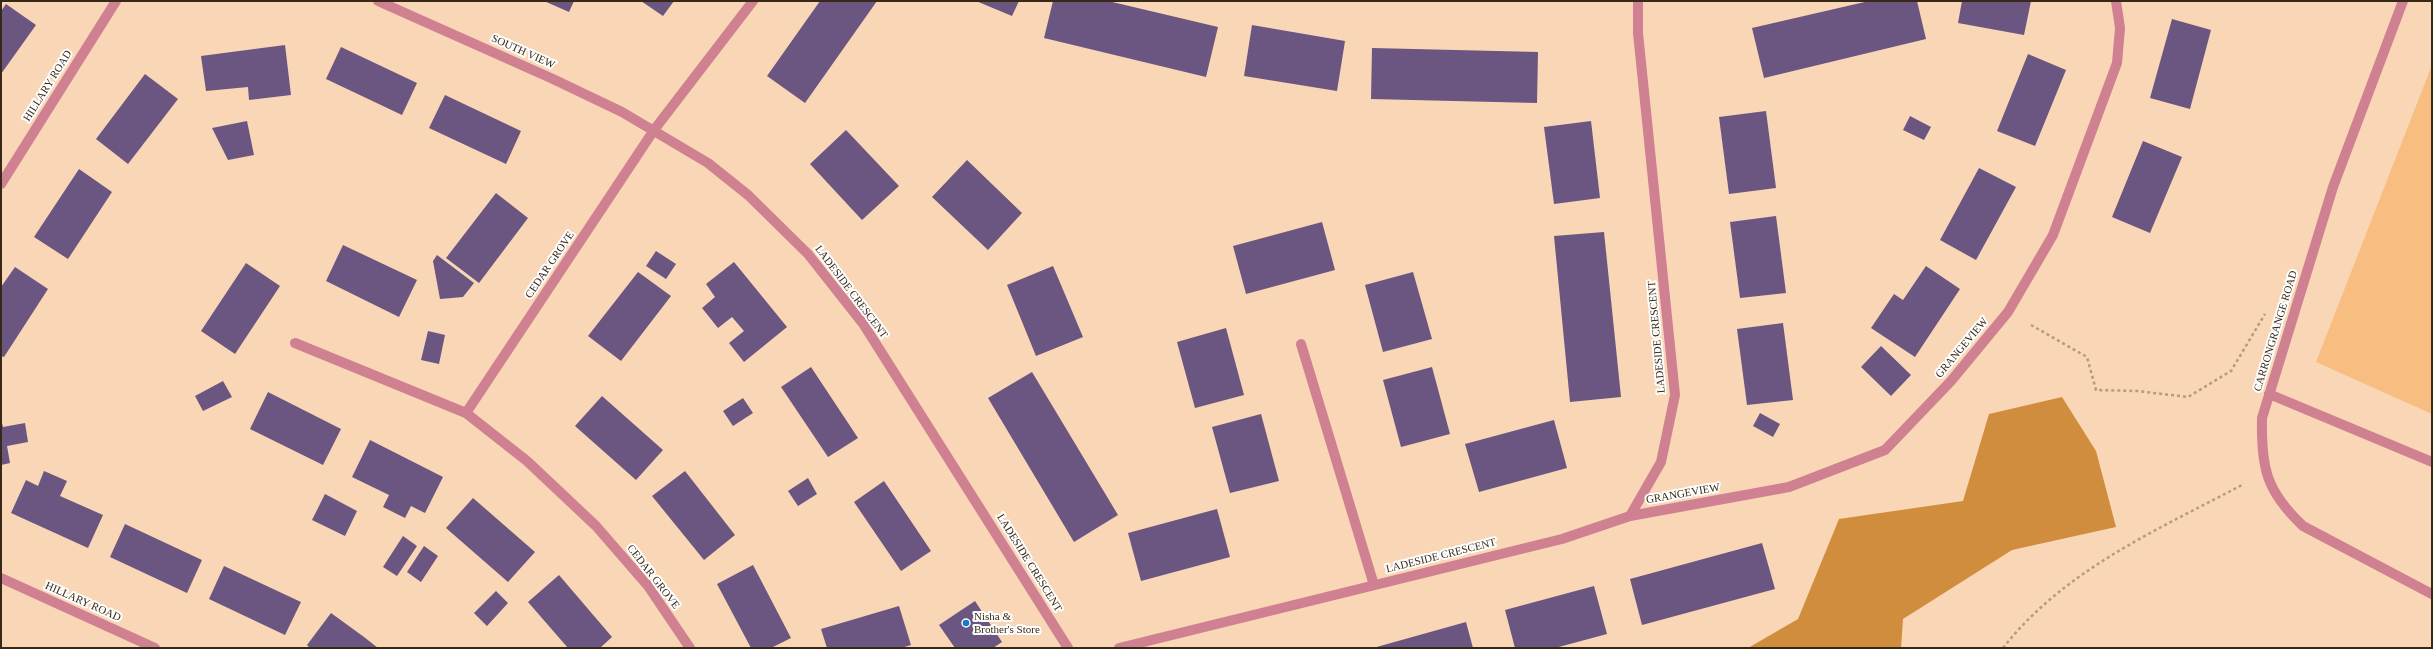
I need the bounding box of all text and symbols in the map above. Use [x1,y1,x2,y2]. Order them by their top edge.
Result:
street label: SOUTH VIEW [489,32,557,72]
street label: HILLARY ROAD [21,48,75,124]
street label: CEDAR GROVE [523,229,577,301]
street label: LADESIDE CRESCENT [812,243,890,341]
street label: CARRONGRANGE ROAD [2251,269,2301,393]
street label: LADESIDE CRESCENT [1646,280,1668,394]
street label: GRANGEVIEW [1933,315,1991,381]
street label: GRANGEVIEW [1645,481,1721,507]
street label: LADESIDE CRESCENT [994,512,1064,614]
street label: LADESIDE CRESCENT [1385,536,1497,576]
street label: CEDAR GROVE [624,542,682,612]
street label: HILLARY ROAD [43,579,123,625]
place label: Nisha & Brother's Store [974,610,1040,636]
marker: Nisha & Brother's Store [961,618,971,628]

